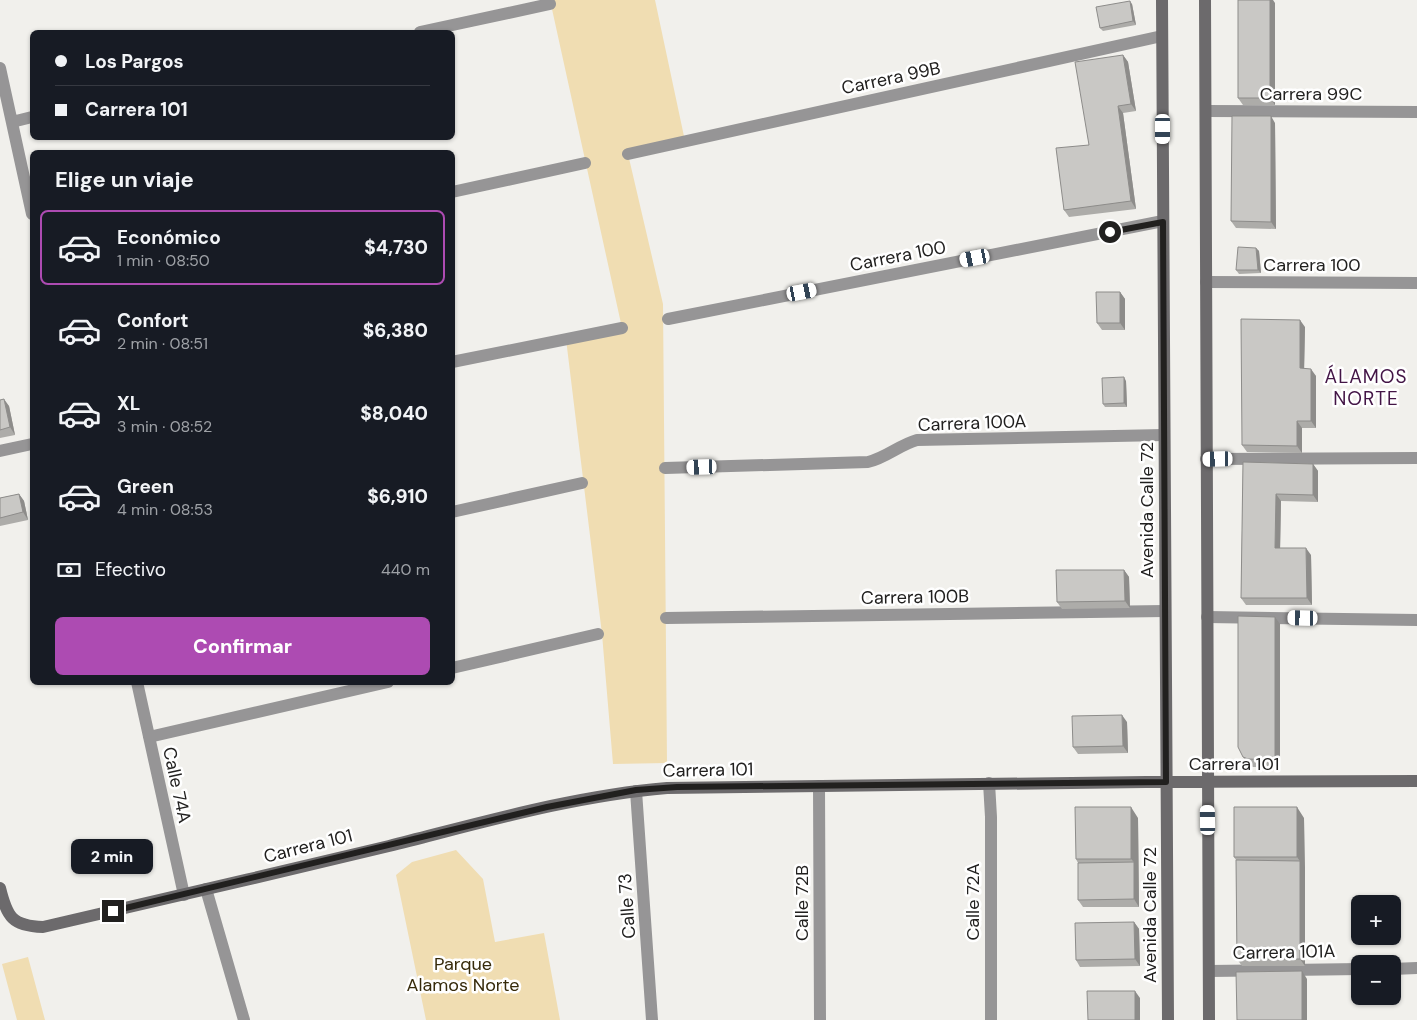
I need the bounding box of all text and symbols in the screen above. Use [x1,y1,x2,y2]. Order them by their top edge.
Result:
text: Los Pargos [85,49,184,74]
street label: Carrera 99B [839,56,943,100]
street label: Carrera 99C [1260,82,1362,106]
text: Carrera 101 [85,97,188,122]
car [1155,114,1170,144]
text: Elige un viaje [55,165,194,194]
route start [1099,221,1121,243]
icon: car [57,225,102,270]
text: Económico [117,225,221,250]
text: $4,730 [364,235,428,260]
street label: Carrera 100 [848,235,948,277]
car [958,248,991,268]
text: 1 min · 08:50 [117,250,210,271]
street label: Carrera 100 [1263,253,1361,277]
car [785,282,818,302]
icon: car [57,308,102,353]
text: Confort [117,308,189,333]
text: $6,380 [363,318,428,343]
text: 2 min · 08:51 [117,333,208,354]
district label: ÁLAMOS NORTE [1325,364,1407,411]
icon: car [57,391,102,436]
text: XL [117,391,140,416]
text: $8,040 [360,401,428,426]
street label: Carrera 100A [917,409,1027,437]
text: 3 min · 08:52 [117,416,212,437]
street label: Avenida Calle 72 [1135,442,1159,578]
car [1202,451,1233,467]
car [686,459,717,475]
icon: car [57,474,102,519]
text: Green [117,474,174,499]
text: $6,910 [367,484,428,509]
text: 4 min · 08:53 [117,499,213,520]
icon: cash [55,556,83,584]
text: Efectivo [95,557,166,582]
text: 440 m [381,559,430,580]
street label: Carrera 100B [861,584,969,610]
car [1287,610,1318,626]
button: Confirmar [55,617,430,675]
street label: Calle 74A [157,745,197,825]
street label: Carrera 101 [1189,752,1279,776]
street label: Carrera 101 [662,757,754,783]
car [1200,805,1215,835]
street label: Carrera 101 [261,823,355,869]
callout: 2 min [72,838,154,874]
text: 2 min [91,846,133,867]
street label: Avenida Calle 72 [1138,847,1162,983]
street label: Calle 72A [961,863,985,941]
street label: Calle 72B [790,865,814,941]
street label: Calle 73 [613,872,641,940]
map controls [1351,895,1401,1005]
button: + [1351,895,1401,945]
route end [102,900,124,922]
street label: Carrera 101A [1232,939,1336,965]
park label: Parque Alamos Norte [406,952,520,997]
button: − [1351,955,1401,1005]

